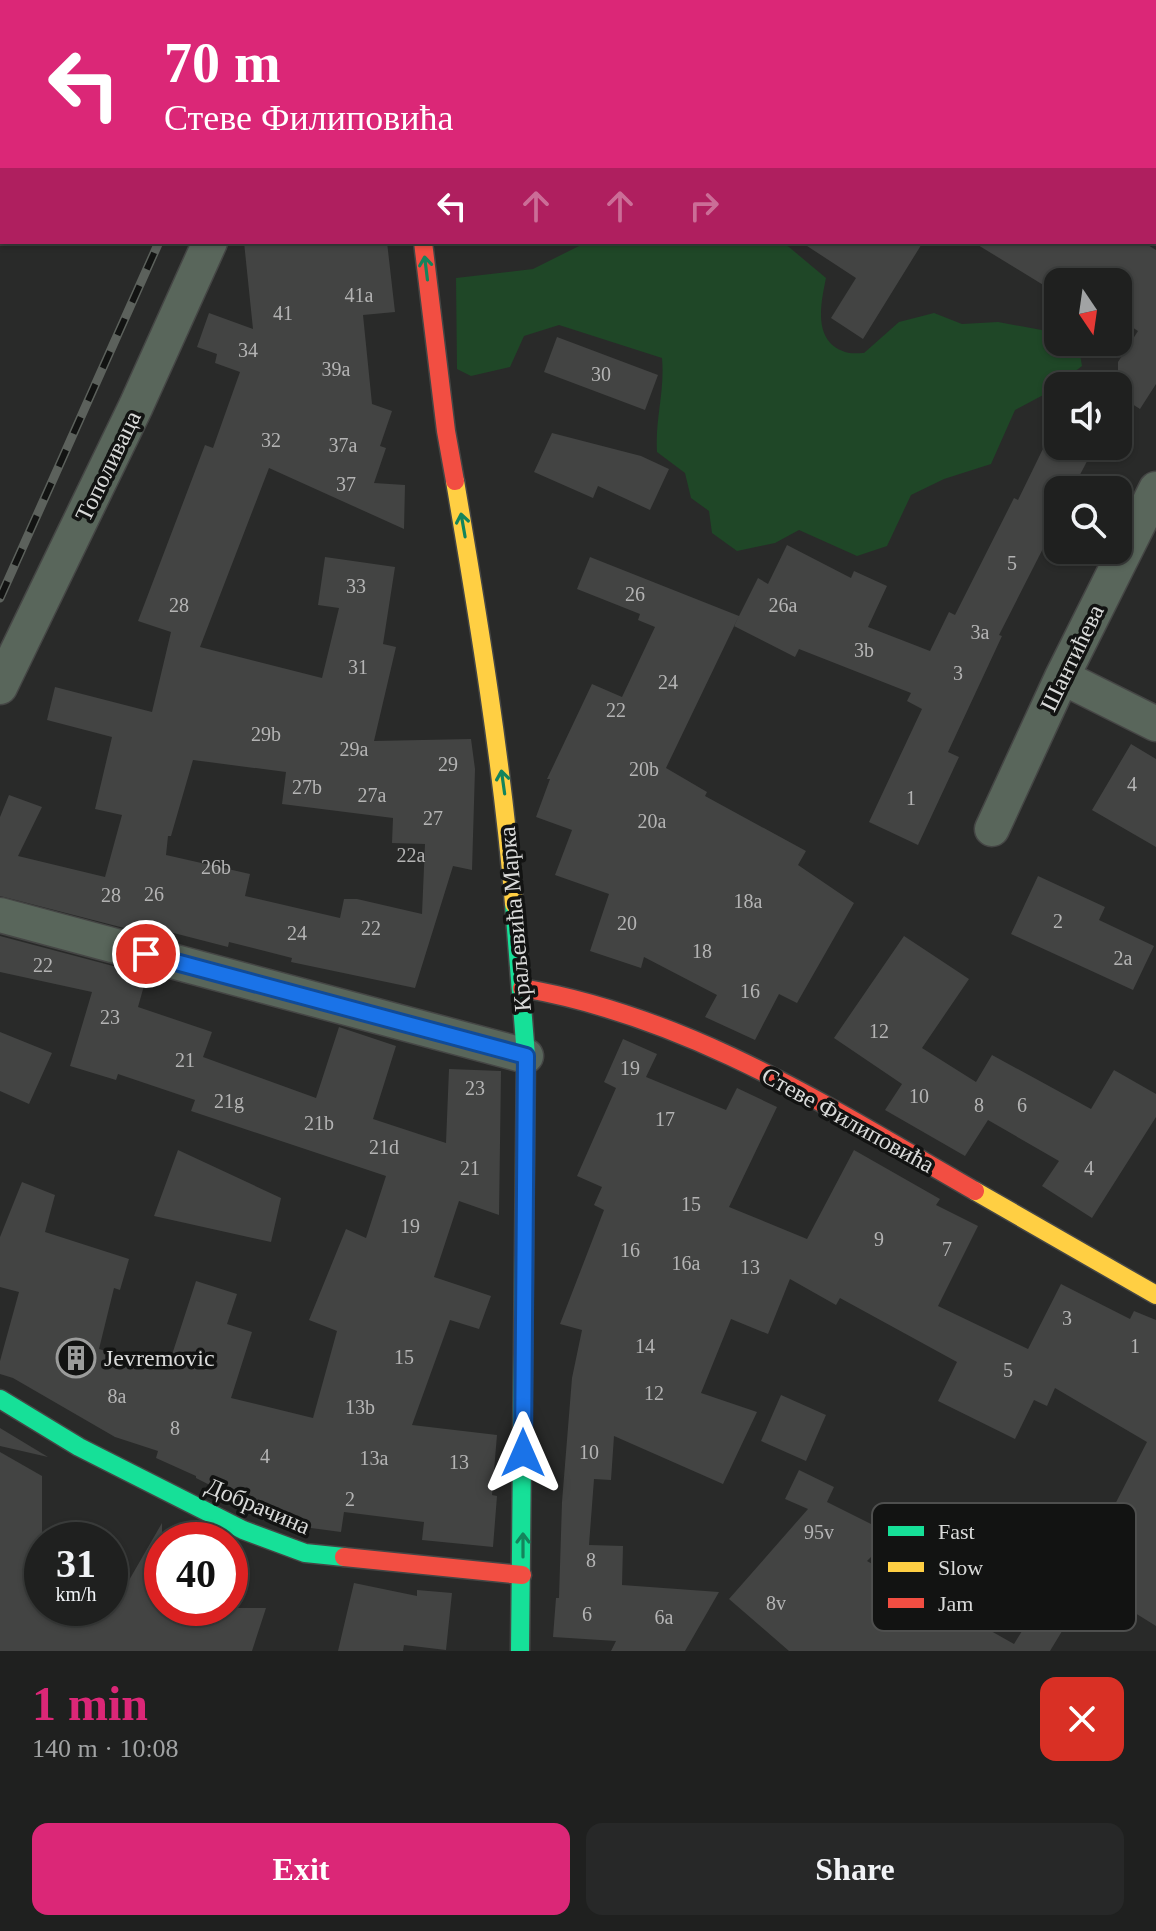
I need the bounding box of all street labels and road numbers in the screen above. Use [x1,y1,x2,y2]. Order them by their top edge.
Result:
street label: Тополиваца [70,406,146,525]
street label: Шантићева [1035,600,1109,716]
street label: Краљевића Марка [494,825,536,1013]
street label: Стеве Филиповића [757,1062,939,1178]
street label: Добрачина [202,1472,314,1540]

